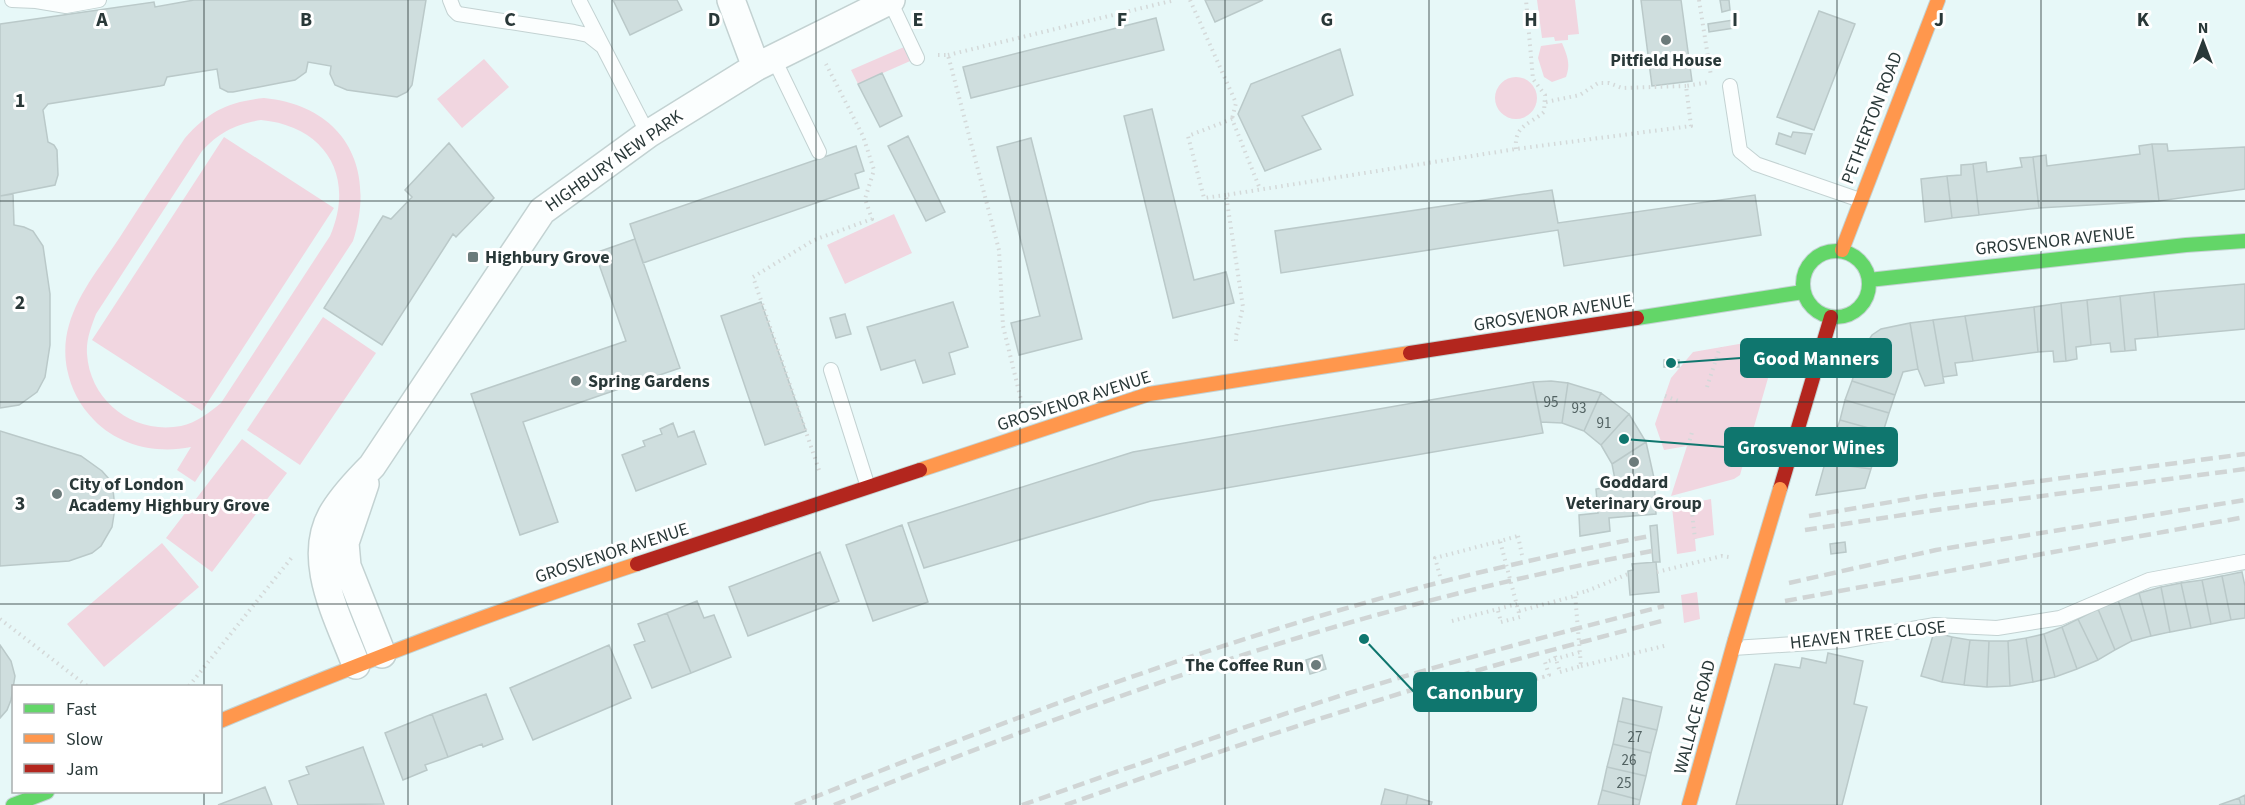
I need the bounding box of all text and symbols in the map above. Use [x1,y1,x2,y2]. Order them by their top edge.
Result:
text: A [95,6,108,34]
text: B [300,6,312,34]
text: C [504,6,516,34]
text: D [708,6,720,34]
text: E [913,6,923,34]
text: F [1117,6,1127,34]
text: G [1321,6,1333,34]
text: H [1524,6,1538,34]
text: I [1732,6,1738,34]
text: J [1934,6,1944,34]
text: K [2137,6,2150,34]
north arrow [2173,12,2233,72]
text: N [2198,17,2208,39]
marker: Pitfield House [1659,33,1673,47]
place label: Pitfield House [1610,48,1722,73]
street label: PETHERTON ROAD [1835,48,1909,188]
text: 1 [15,87,25,115]
street label: HIGHBURY NEW PARK [540,104,688,218]
street label: GROSVENOR AVENUE [1974,220,2136,262]
place label: Highbury Grove [485,245,610,270]
marker: Highbury Grove [466,250,480,264]
street label: GROSVENOR AVENUE [1472,288,1634,338]
text: 2 [15,289,25,317]
callout: Good Manners [1741,339,1891,377]
text: Good Manners [1753,345,1879,373]
street label: GROSVENOR AVENUE [994,364,1154,438]
place label: Spring Gardens [588,369,710,394]
marker: Spring Gardens [569,374,583,388]
house number: 95 [1544,392,1558,413]
house number: 93 [1572,398,1586,419]
house number: 91 [1597,413,1611,434]
callout: Grosvenor Wines [1725,428,1897,466]
text: Grosvenor Wines [1737,434,1885,462]
marker: Goddard Veterinary Group [1627,455,1641,469]
place label: Goddard Veterinary Group [1565,470,1702,516]
place label: City of London Academy Highbury Grove [68,472,270,518]
marker: City of London Academy Highbury Grove [50,487,64,501]
text: 3 [15,490,25,518]
street label: GROSVENOR AVENUE [532,516,692,590]
street label: HEAVEN TREE CLOSE [1789,614,1947,656]
place label: The Coffee Run [1185,653,1304,678]
street label: WALLACE ROAD [1668,657,1722,777]
marker: The Coffee Run [1309,658,1323,672]
callout: Canonbury [1414,673,1536,711]
text: Canonbury [1426,679,1524,707]
legend [12,685,222,793]
text: Fast [66,697,97,722]
text: Slow [66,727,103,752]
house number: 27 [1628,727,1642,748]
house number: 26 [1622,750,1636,771]
text: Jam [66,757,99,782]
house number: 25 [1617,773,1631,794]

